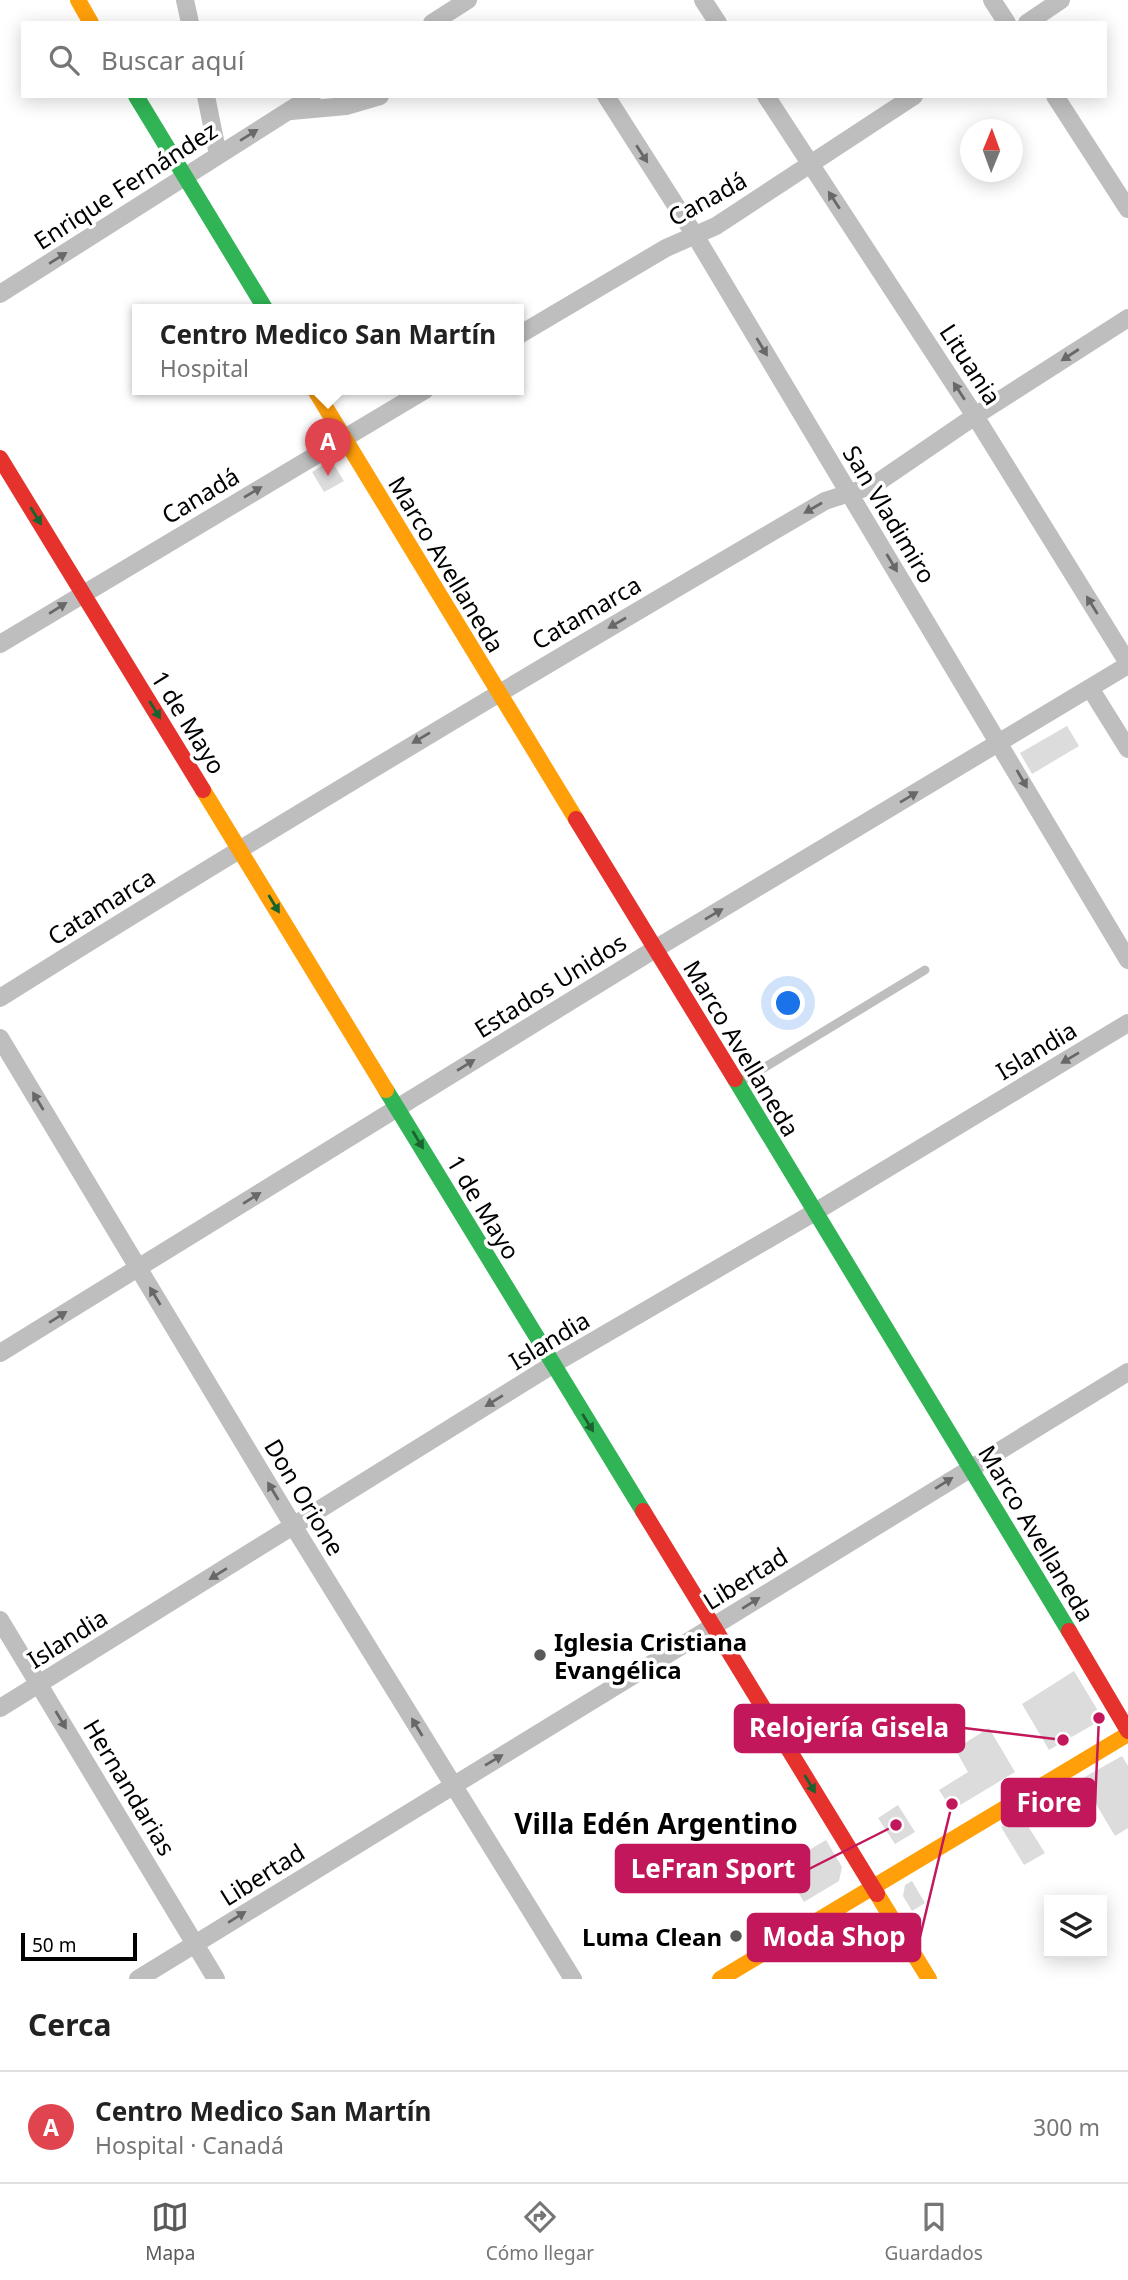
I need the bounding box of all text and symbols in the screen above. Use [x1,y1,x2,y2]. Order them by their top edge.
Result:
search box [21,21,1107,98]
icon: search [45,41,83,79]
text: Buscar aquí [101,42,244,78]
street label: Enrique Fernández [27,113,223,257]
north arrow [960,119,1023,182]
one-way arrow [240,129,259,142]
one-way arrow [636,144,649,163]
street label: Canadá [662,163,752,233]
one-way arrow [828,191,841,210]
one-way arrow [48,251,67,264]
popup [132,304,524,395]
text: Centro Medico San Martín [160,316,496,352]
street label: Lituania [933,317,1009,411]
one-way arrow [755,338,768,357]
one-way arrow [1061,348,1080,361]
text: Hospital [160,352,249,384]
one-way arrow [952,381,965,401]
pin: A [305,418,351,476]
street label: San Vladimiro [836,439,944,589]
street label: Canadá [155,459,245,531]
street label: Marco Avellaneda [381,470,513,658]
one-way arrow [244,486,263,498]
one-way arrow [804,502,823,514]
one-way arrow [29,507,42,526]
one-way arrow [885,554,898,573]
street label: Catamarca [525,567,647,657]
one-way arrow [1086,595,1099,614]
one-way arrow [48,602,68,615]
one-way arrow [607,617,626,629]
street label: 1 de Mayo [144,664,234,780]
one-way arrow [149,701,162,720]
one-way arrow [411,732,430,745]
one-way arrow [1016,770,1028,789]
one-way arrow [900,791,919,804]
street label: Catamarca [41,860,161,952]
one-way arrow [268,895,281,914]
one-way arrow [704,908,723,921]
street label: Estados Unidos [468,925,632,1045]
street label: Marco Avellaneda [676,954,808,1142]
your location [771,986,805,1020]
street label: Islandia [990,1013,1082,1087]
one-way arrow [1060,1052,1079,1064]
one-way arrow [457,1059,476,1072]
one-way arrow [32,1092,44,1111]
one-way arrow [412,1131,424,1150]
street label: 1 de Mayo [440,1149,528,1265]
one-way arrow [242,1191,261,1204]
one-way arrow [149,1287,162,1306]
street label: Islandia [503,1303,595,1377]
one-way arrow [49,1311,68,1323]
one-way arrow [485,1395,504,1408]
one-way arrow [581,1413,594,1433]
street label: Don Orione [257,1432,353,1562]
street label: Marco Avellaneda [971,1439,1103,1627]
one-way arrow [935,1477,954,1490]
one-way arrow [267,1482,279,1501]
street label: Libertad [696,1539,794,1617]
one-way arrow [209,1567,228,1580]
one-way arrow [741,1597,761,1610]
street label: Islandia [21,1601,113,1675]
place label: Iglesia Cristiana Evangélica [554,1625,747,1686]
marker: Iglesia Cristiana Evangélica [532,1647,548,1663]
callout: Relojería Gisela [735,1705,964,1752]
text: Relojería Gisela [749,1709,949,1745]
one-way arrow [55,1711,68,1730]
street label: Hernandarias [76,1713,184,1861]
one-way arrow [411,1718,423,1737]
one-way arrow [485,1754,504,1767]
one-way arrow [804,1774,816,1793]
callout: Fiore [1002,1779,1095,1826]
text: Fiore [1017,1784,1081,1820]
district label: Villa Edén Argentino [514,1804,798,1842]
street label: Libertad [213,1835,311,1913]
callout: LeFran Sport [616,1845,809,1892]
text: LeFran Sport [631,1850,795,1886]
map controls [1044,1895,1107,1958]
button: layers [1044,1895,1107,1958]
one-way arrow [228,1911,247,1924]
callout: Moda Shop [748,1914,920,1961]
text: Moda Shop [762,1918,906,1954]
place label: Luma Clean [582,1920,722,1953]
marker: Luma Clean [728,1928,744,1944]
scale bar [21,1930,136,1962]
text: 50 m [32,1932,76,1958]
text: Cerca [28,2004,111,2045]
text: Centro Medico San Martín [95,2093,431,2129]
text: A [43,2111,59,2143]
text: 300 m [1033,2111,1100,2143]
text: Hospital · Canadá [95,2129,284,2161]
tab: Mapa [145,2198,195,2266]
tab: Cómo llegar [486,2198,594,2266]
tab: Guardados [884,2198,983,2266]

